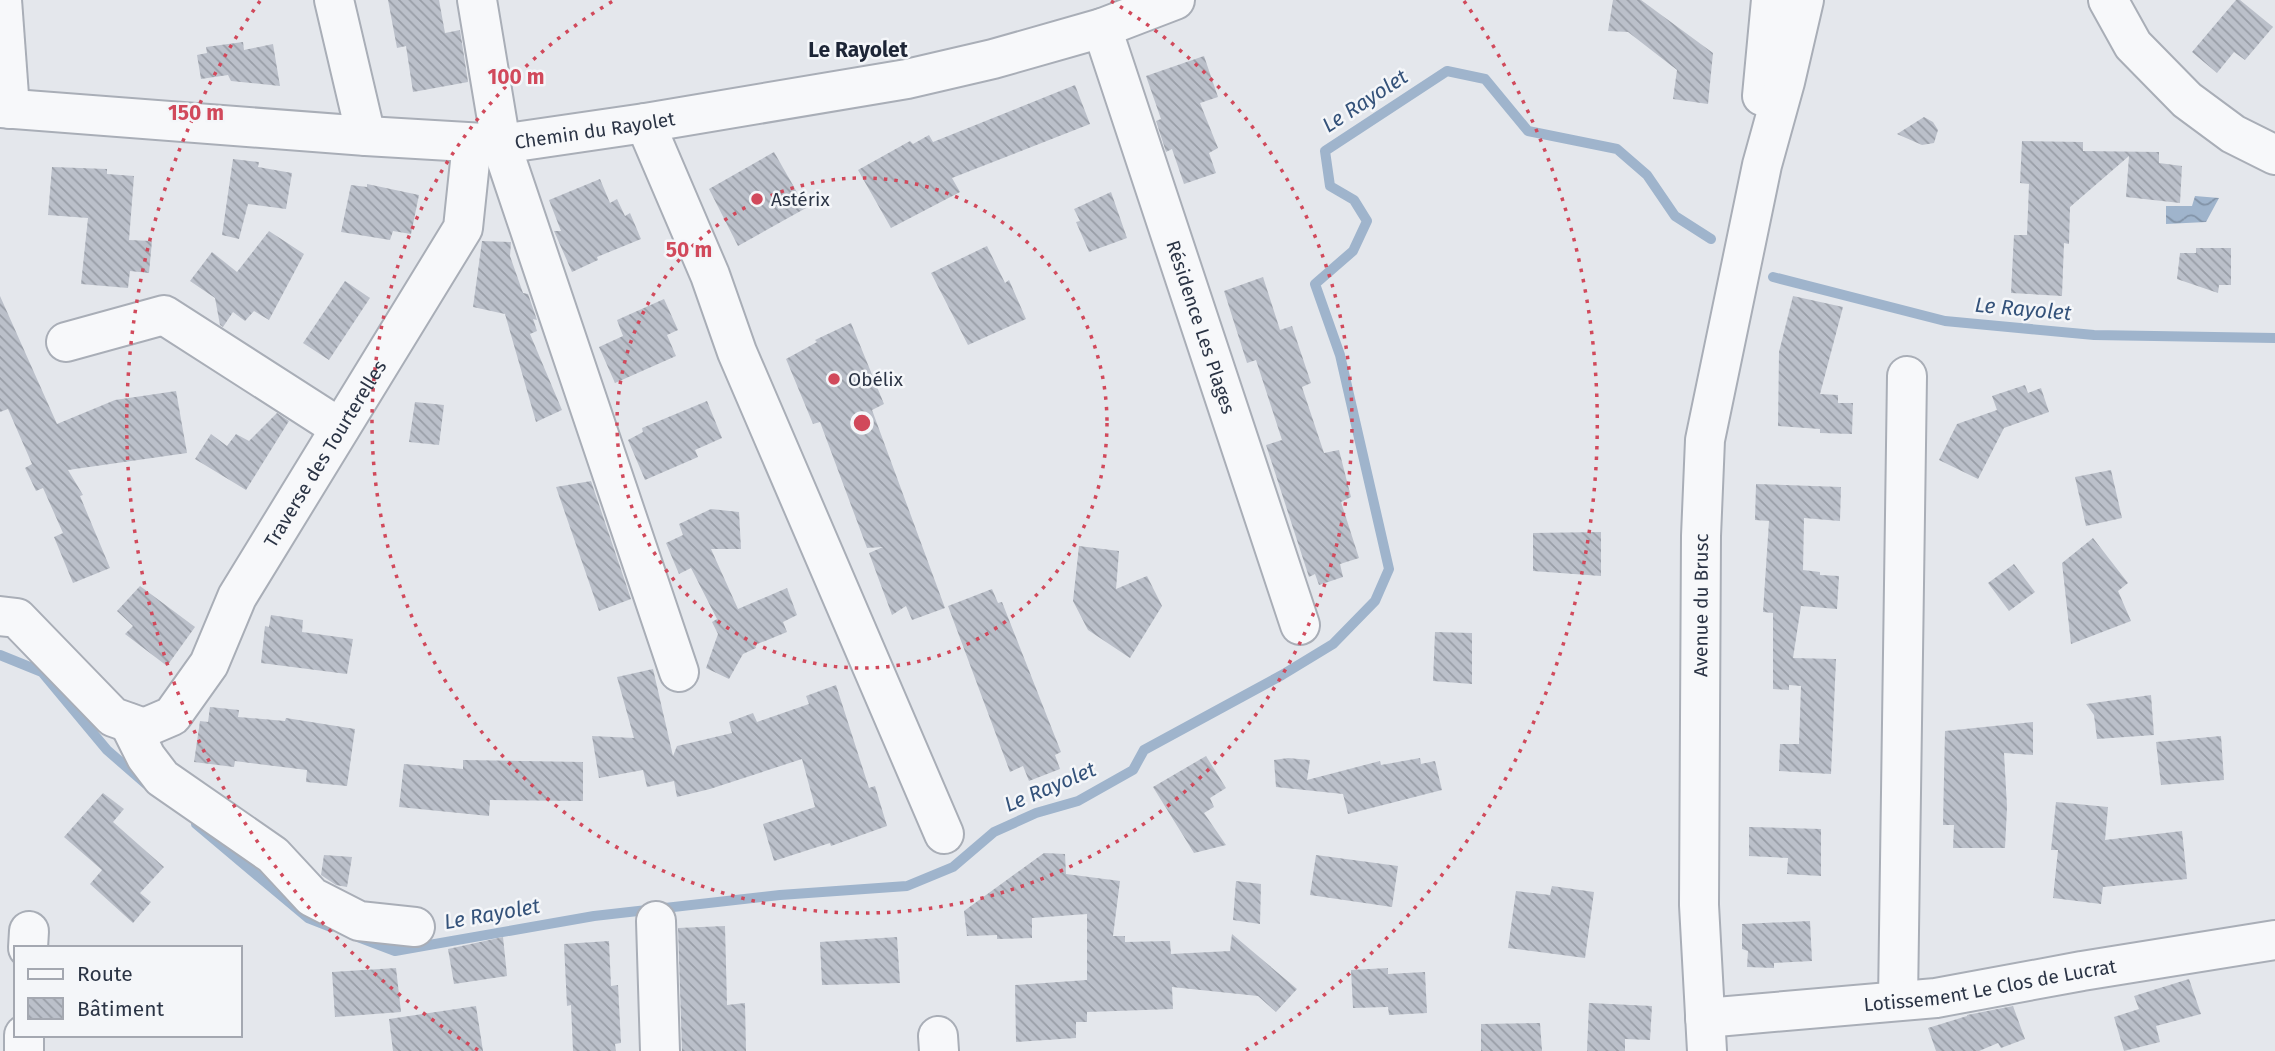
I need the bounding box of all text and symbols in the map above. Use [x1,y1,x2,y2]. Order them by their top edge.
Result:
district label: Le Rayolet [808,37,909,63]
water label: Le Rayolet [1317,63,1413,138]
text: 100 m [487,64,545,90]
text: 150 m [168,100,224,126]
street label: Chemin du Rayolet [513,107,677,154]
place label: Astérix [771,188,830,211]
marker: Astérix [749,191,765,207]
text: 50 m [666,237,712,263]
street label: Résidence Les Plages [1161,237,1240,417]
water label: Le Rayolet [1974,292,2073,326]
street label: Traverse des Tourterelles [259,356,391,552]
place label: Obélix [848,368,904,391]
marker: Obélix [826,371,842,387]
centre of rings [850,411,874,435]
street label: Avenue du Brusc [1689,533,1713,677]
water label: Le Rayolet [1000,756,1100,818]
water label: Le Rayolet [442,893,542,935]
legend [14,946,242,1037]
street label: Lotissement Le Clos de Lucrat [1863,955,2118,1016]
text: Route [77,961,133,987]
text: Bâtiment [77,996,164,1022]

